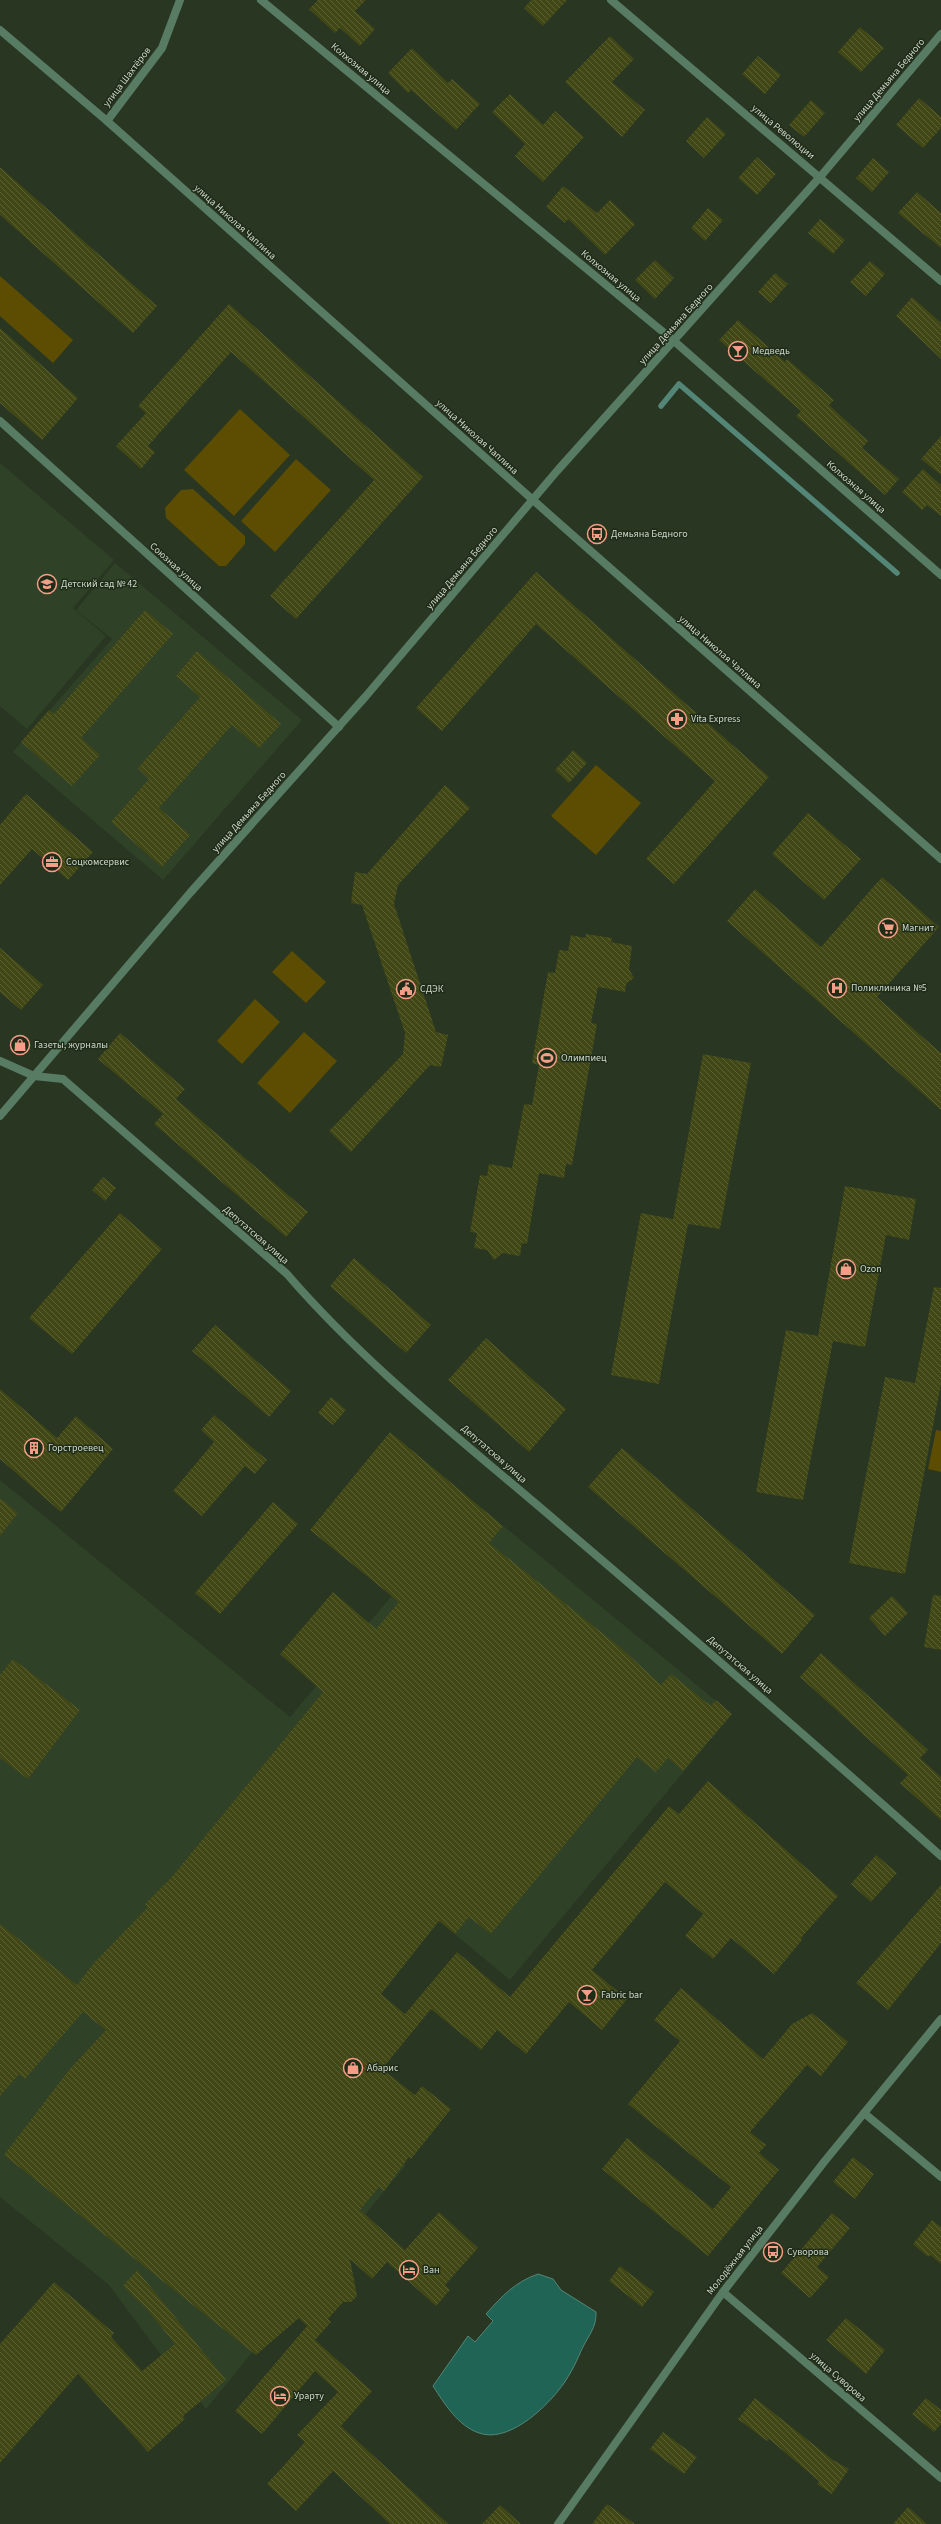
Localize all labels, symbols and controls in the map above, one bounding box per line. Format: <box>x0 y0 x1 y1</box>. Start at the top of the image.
street label: улица Демьяна Бедного <box>850 35 928 125</box>
street label: Колхозная улица <box>328 40 394 98</box>
street label: улица Шахтёров <box>100 44 154 110</box>
street label: улица Революции <box>748 101 818 163</box>
street label: улица Николая Чаплина <box>191 181 279 263</box>
street label: Колхозная улица <box>578 247 644 305</box>
street label: улица Демьяна Бедного <box>636 280 716 368</box>
bar icon: Медведь <box>727 340 749 362</box>
place label: Медведь <box>752 344 790 358</box>
street label: улица Николая Чаплина <box>433 396 521 478</box>
street label: Колхозная улица <box>823 457 889 517</box>
street label: улица Демьяна Бедного <box>423 523 501 613</box>
bus stop icon: Демьяна Бедного <box>586 523 608 545</box>
place label: Демьяна Бедного <box>611 527 688 541</box>
street label: Союзная улица <box>146 539 206 595</box>
school or university icon: Детский сад № 42 <box>36 573 58 595</box>
place label: Детский сад № 42 <box>61 577 137 591</box>
street label: улица Николая Чаплина <box>675 612 765 692</box>
pharmacy icon: Vita Express <box>666 708 688 730</box>
place label: Vita Express <box>691 712 741 726</box>
street label: улица Демьяна Бедного <box>209 768 289 856</box>
office icon: Соцкомсервис <box>41 851 63 873</box>
place label: Соцкомсервис <box>66 855 130 869</box>
supermarket icon: Магнит <box>877 917 899 939</box>
place label: Магнит <box>902 921 935 935</box>
hospital icon: Поликлиника №5 <box>826 977 848 999</box>
public building icon: СДЭК <box>395 978 417 1000</box>
place label: Поликлиника №5 <box>851 981 927 995</box>
place label: СДЭК <box>420 982 444 996</box>
shop icon: Газеты, журналы <box>9 1034 31 1056</box>
place label: Газеты, журналы <box>34 1038 108 1052</box>
sports icon: Олимпиец <box>536 1047 558 1069</box>
place label: Олимпиец <box>561 1051 607 1065</box>
street label: Депутатская улица <box>220 1202 292 1268</box>
shop icon: Ozon <box>835 1258 857 1280</box>
place label: Ozon <box>860 1262 882 1276</box>
street label: Депутатская улица <box>458 1421 530 1487</box>
building icon: Горстроевец <box>23 1437 45 1459</box>
place label: Горстроевец <box>48 1441 104 1455</box>
street label: Депутатская улица <box>704 1632 776 1698</box>
bar icon: Fabric bar <box>576 1984 598 2006</box>
place label: Fabric bar <box>601 1988 643 2002</box>
shop icon: Абарис <box>342 2057 364 2079</box>
place label: Абарис <box>367 2061 399 2075</box>
street label: Молодёжная улица <box>703 2222 767 2298</box>
bus stop icon: Суворова <box>762 2241 784 2263</box>
place label: Суворова <box>787 2245 829 2259</box>
hotel icon: Ван <box>398 2259 420 2281</box>
place label: Ван <box>423 2263 440 2277</box>
street label: улица Суворова <box>807 2349 869 2405</box>
hotel icon: Урарту <box>269 2385 291 2407</box>
place label: Урарту <box>294 2389 324 2403</box>

